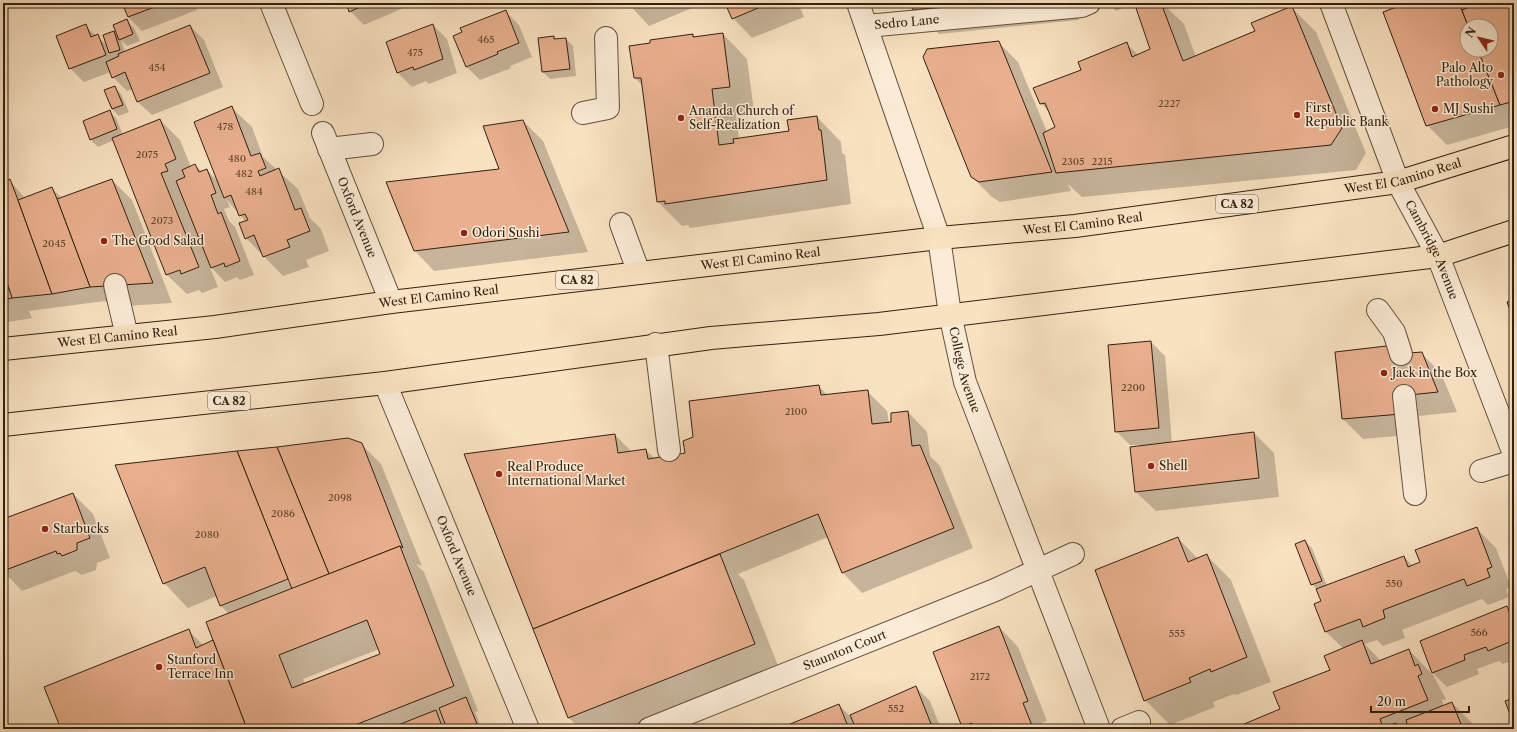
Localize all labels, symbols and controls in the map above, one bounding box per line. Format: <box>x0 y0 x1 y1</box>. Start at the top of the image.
street label: Sedro Lane <box>874 11 940 32</box>
north arrow <box>1459 18 1499 58</box>
text: N <box>1462 24 1480 40</box>
house number: 465 <box>477 33 495 46</box>
house number: 475 <box>407 46 423 59</box>
place label: Palo Alto Pathology <box>1436 60 1493 89</box>
house number: 454 <box>149 61 166 74</box>
marker: Palo Alto Pathology <box>1496 70 1506 80</box>
house number: 2227 <box>1158 97 1180 110</box>
place label: First Republic Bank <box>1305 100 1389 129</box>
place label: MJ Sushi <box>1443 101 1494 116</box>
place label: Ananda Church of Self-Realization <box>688 103 795 132</box>
marker: MJ Sushi <box>1430 104 1440 114</box>
marker: First Republic Bank <box>1292 110 1302 120</box>
marker: Ananda Church of Self-Realization <box>676 113 686 123</box>
house number: 478 <box>217 120 233 133</box>
house number: 2075 <box>136 148 158 161</box>
house number: 480 <box>228 152 246 165</box>
house number: 2305 <box>1061 155 1085 168</box>
house number: 2215 <box>1091 155 1113 168</box>
street label: West El Camino Real <box>1342 155 1464 196</box>
house number: 482 <box>235 167 253 180</box>
street label: Oxford Avenue <box>334 175 381 260</box>
house number: 484 <box>245 185 263 198</box>
road number: CA 82 <box>1216 195 1258 213</box>
street label: Cambridge Avenue <box>1402 197 1462 302</box>
street label: West El Camino Real <box>1021 209 1144 238</box>
house number: 2073 <box>151 214 173 227</box>
place label: Odori Sushi <box>472 225 540 240</box>
marker: Odori Sushi <box>459 228 469 238</box>
place label: The Good Salad <box>112 233 205 248</box>
marker: The Good Salad <box>99 236 109 246</box>
house number: 2045 <box>42 237 66 250</box>
street label: West El Camino Real <box>699 244 822 273</box>
road number: CA 82 <box>556 271 598 289</box>
street label: West El Camino Real <box>377 281 500 311</box>
street label: West El Camino Real <box>56 323 178 350</box>
street label: College Avenue <box>946 325 984 415</box>
place label: Jack in the Box <box>1390 365 1477 380</box>
marker: Jack in the Box <box>1379 368 1389 378</box>
house number: 2200 <box>1121 381 1145 394</box>
road number: CA 82 <box>208 392 250 410</box>
house number: 2100 <box>785 405 807 418</box>
place label: Shell <box>1159 458 1188 473</box>
place label: Real Produce International Market <box>507 459 626 488</box>
marker: Shell <box>1146 461 1156 471</box>
marker: Real Produce International Market <box>494 469 504 479</box>
house number: 2098 <box>328 491 352 504</box>
house number: 2086 <box>271 507 295 520</box>
street label: Oxford Avenue <box>434 513 480 598</box>
place label: Starbucks <box>53 521 109 536</box>
marker: Starbucks <box>40 524 50 534</box>
house number: 2080 <box>195 528 219 541</box>
house number: 550 <box>1385 577 1403 590</box>
street label: Staunton Court <box>801 626 889 673</box>
house number: 566 <box>1470 626 1488 639</box>
house number: 555 <box>1169 627 1185 640</box>
place label: Stanford Terrace Inn <box>167 652 234 681</box>
marker: Stanford Terrace Inn <box>154 662 164 672</box>
house number: 2172 <box>970 670 991 683</box>
scale bar <box>1371 688 1469 714</box>
text: 20 m <box>1377 694 1406 709</box>
house number: 552 <box>888 702 905 715</box>

